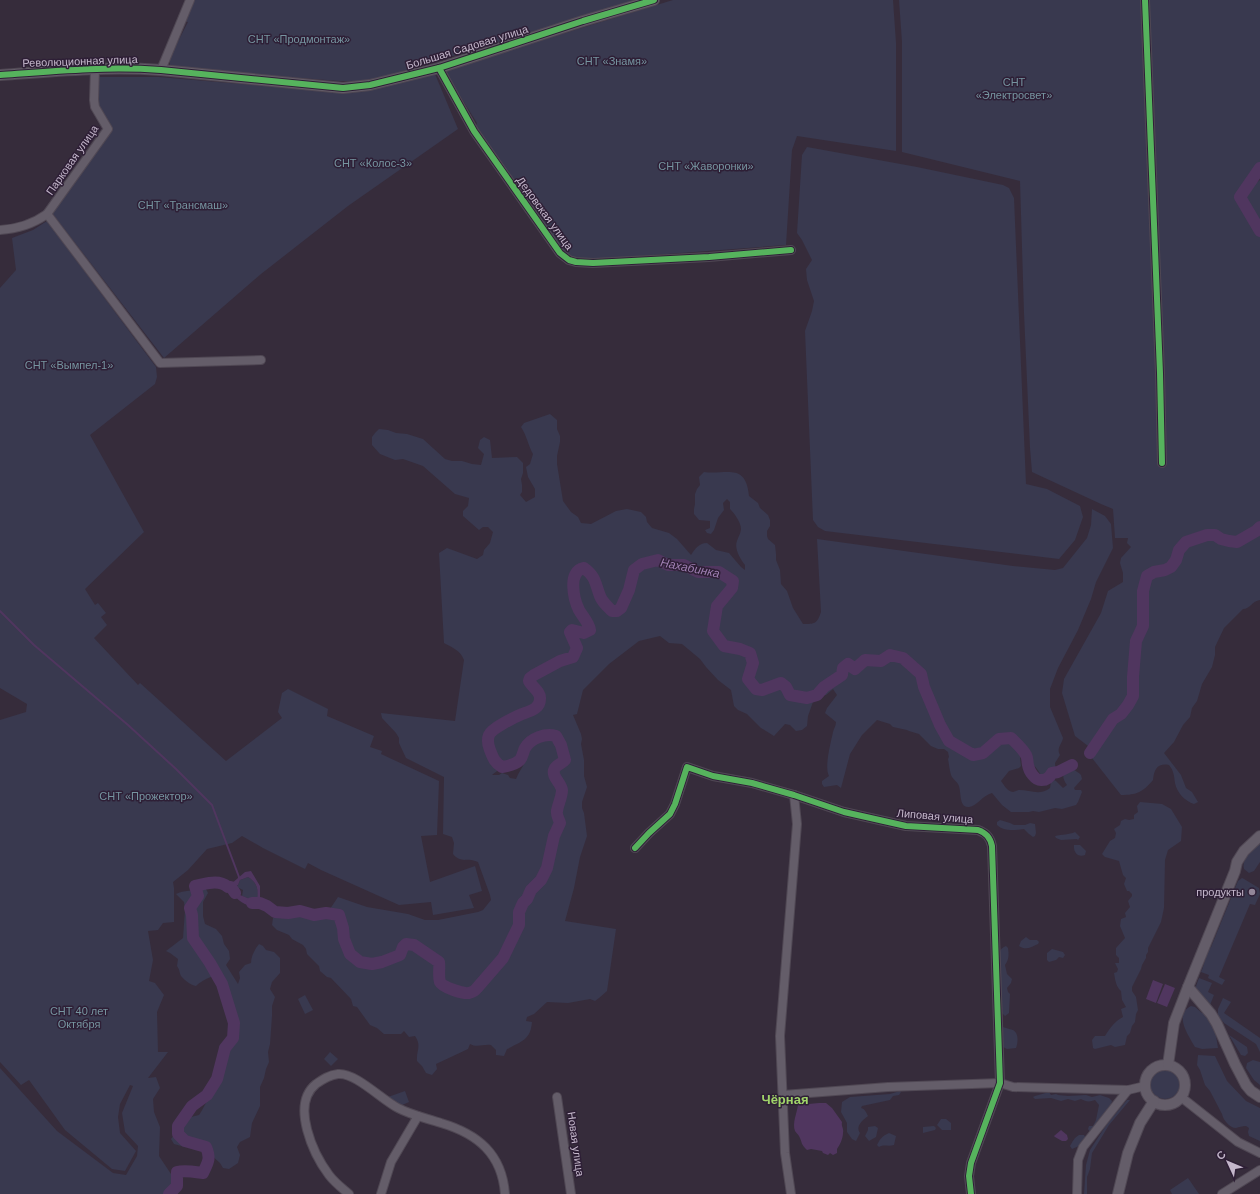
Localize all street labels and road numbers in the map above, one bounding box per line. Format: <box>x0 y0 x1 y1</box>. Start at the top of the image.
street label: Большая Садовая улица <box>405 22 530 71</box>
street label: Революционная улица <box>22 53 139 69</box>
street label: Парковая улица <box>43 122 101 197</box>
street label: Дедовская улица <box>514 174 576 253</box>
street label: Липовая улица <box>896 807 975 825</box>
street label: Новая улица <box>566 1111 587 1178</box>

